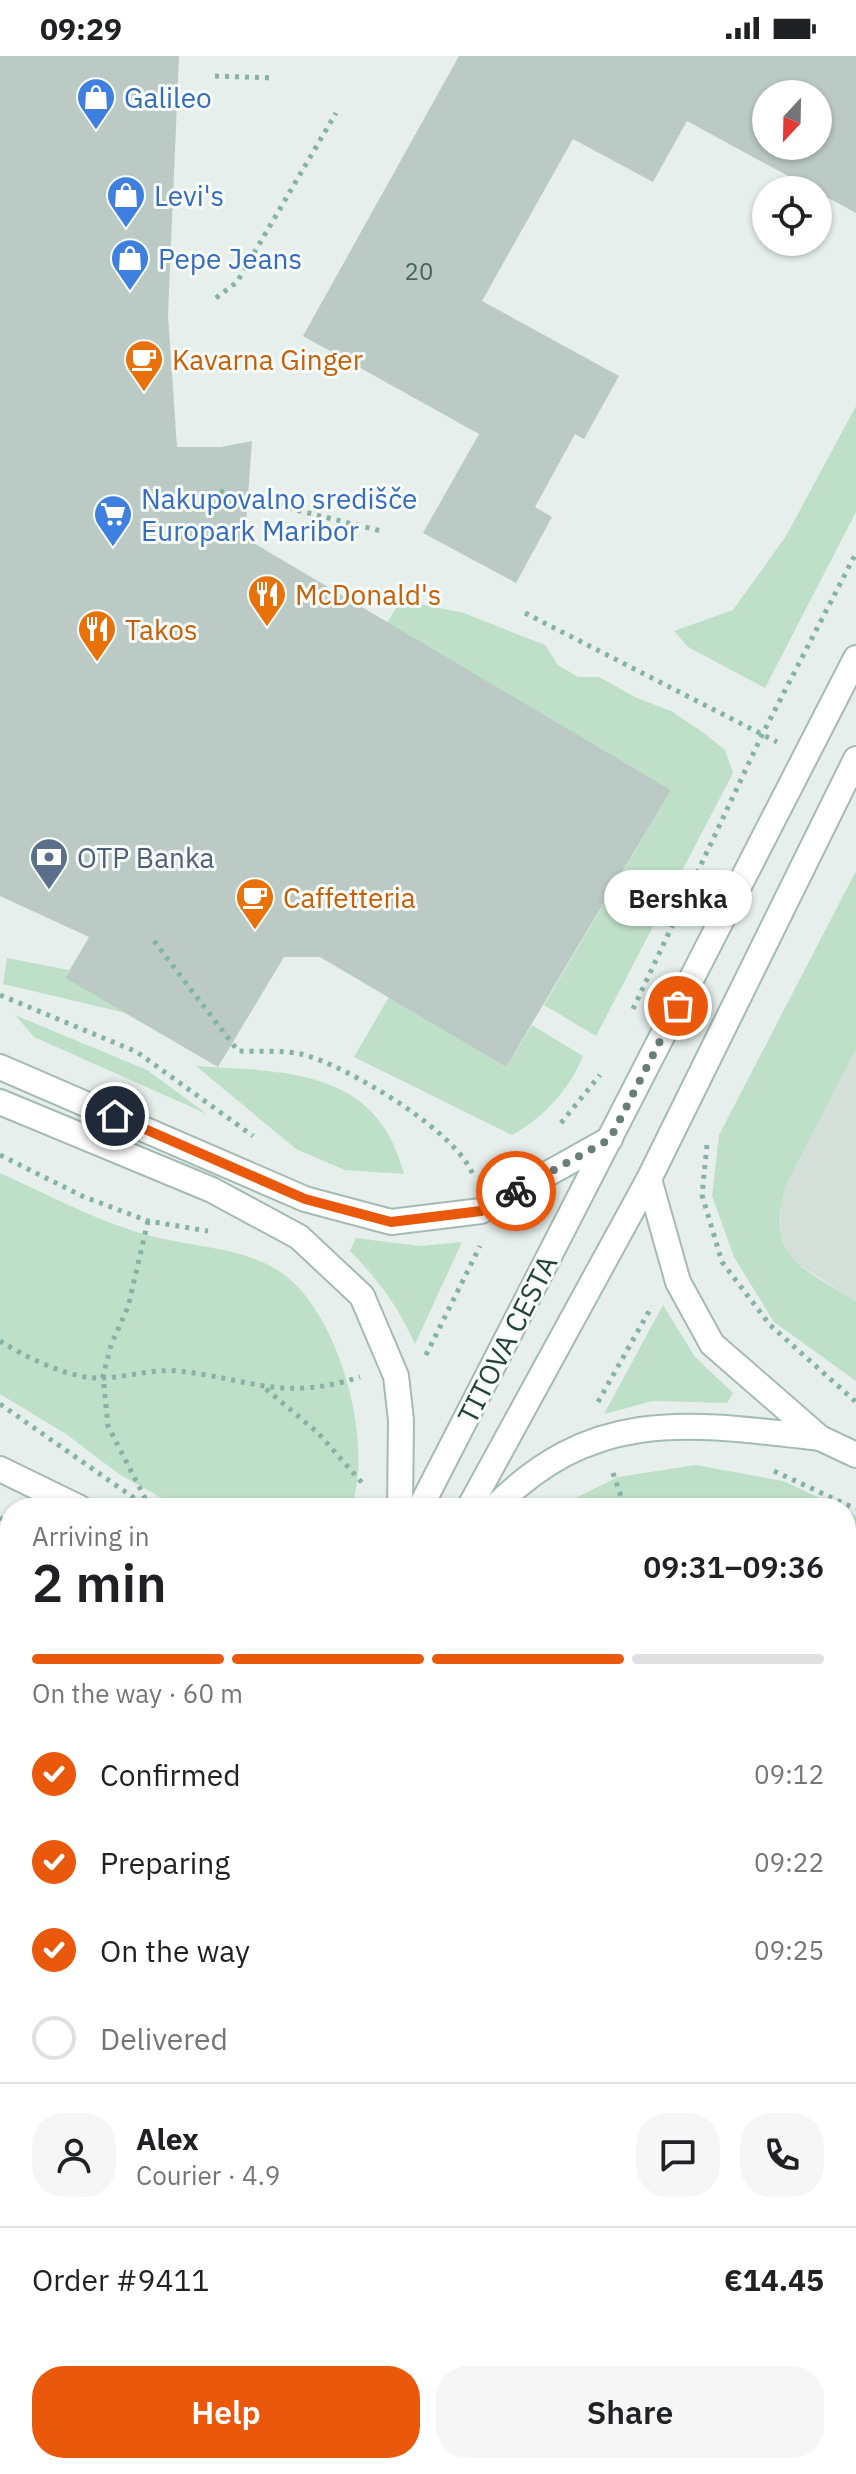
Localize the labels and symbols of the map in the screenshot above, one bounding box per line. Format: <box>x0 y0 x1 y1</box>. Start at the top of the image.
shop icon: Galileo <box>75 76 117 131</box>
place label: Galileo <box>124 79 212 116</box>
north arrow <box>752 80 832 160</box>
shop icon: Levi's <box>105 174 147 229</box>
place label: Levi's <box>154 177 224 214</box>
shop icon: Pepe Jeans <box>109 237 151 292</box>
place label: Pepe Jeans <box>158 240 302 277</box>
house number: 20 <box>405 255 433 287</box>
cafe icon: Kavarna Ginger <box>123 338 165 393</box>
place label: Kavarna Ginger <box>172 341 363 378</box>
place label: Nakupovalno središče Europark Maribor <box>141 480 417 549</box>
supermarket icon: Nakupovalno središče Europark Maribor <box>92 493 134 548</box>
restaurant icon: McDonald's <box>246 573 288 628</box>
place label: McDonald's <box>295 576 441 613</box>
restaurant icon: Takos <box>76 608 118 663</box>
place label: Takos <box>125 611 198 648</box>
bank icon: OTP Banka <box>28 836 70 891</box>
place label: OTP Banka <box>77 839 215 876</box>
callout: Bershka <box>604 870 752 926</box>
cafe icon: Caffetteria <box>234 876 276 931</box>
place label: Caffetteria <box>283 879 416 916</box>
pin <box>644 972 712 1040</box>
pin <box>81 1082 149 1150</box>
courier <box>476 1151 556 1231</box>
street label: TITOVA CESTA <box>449 1249 565 1429</box>

